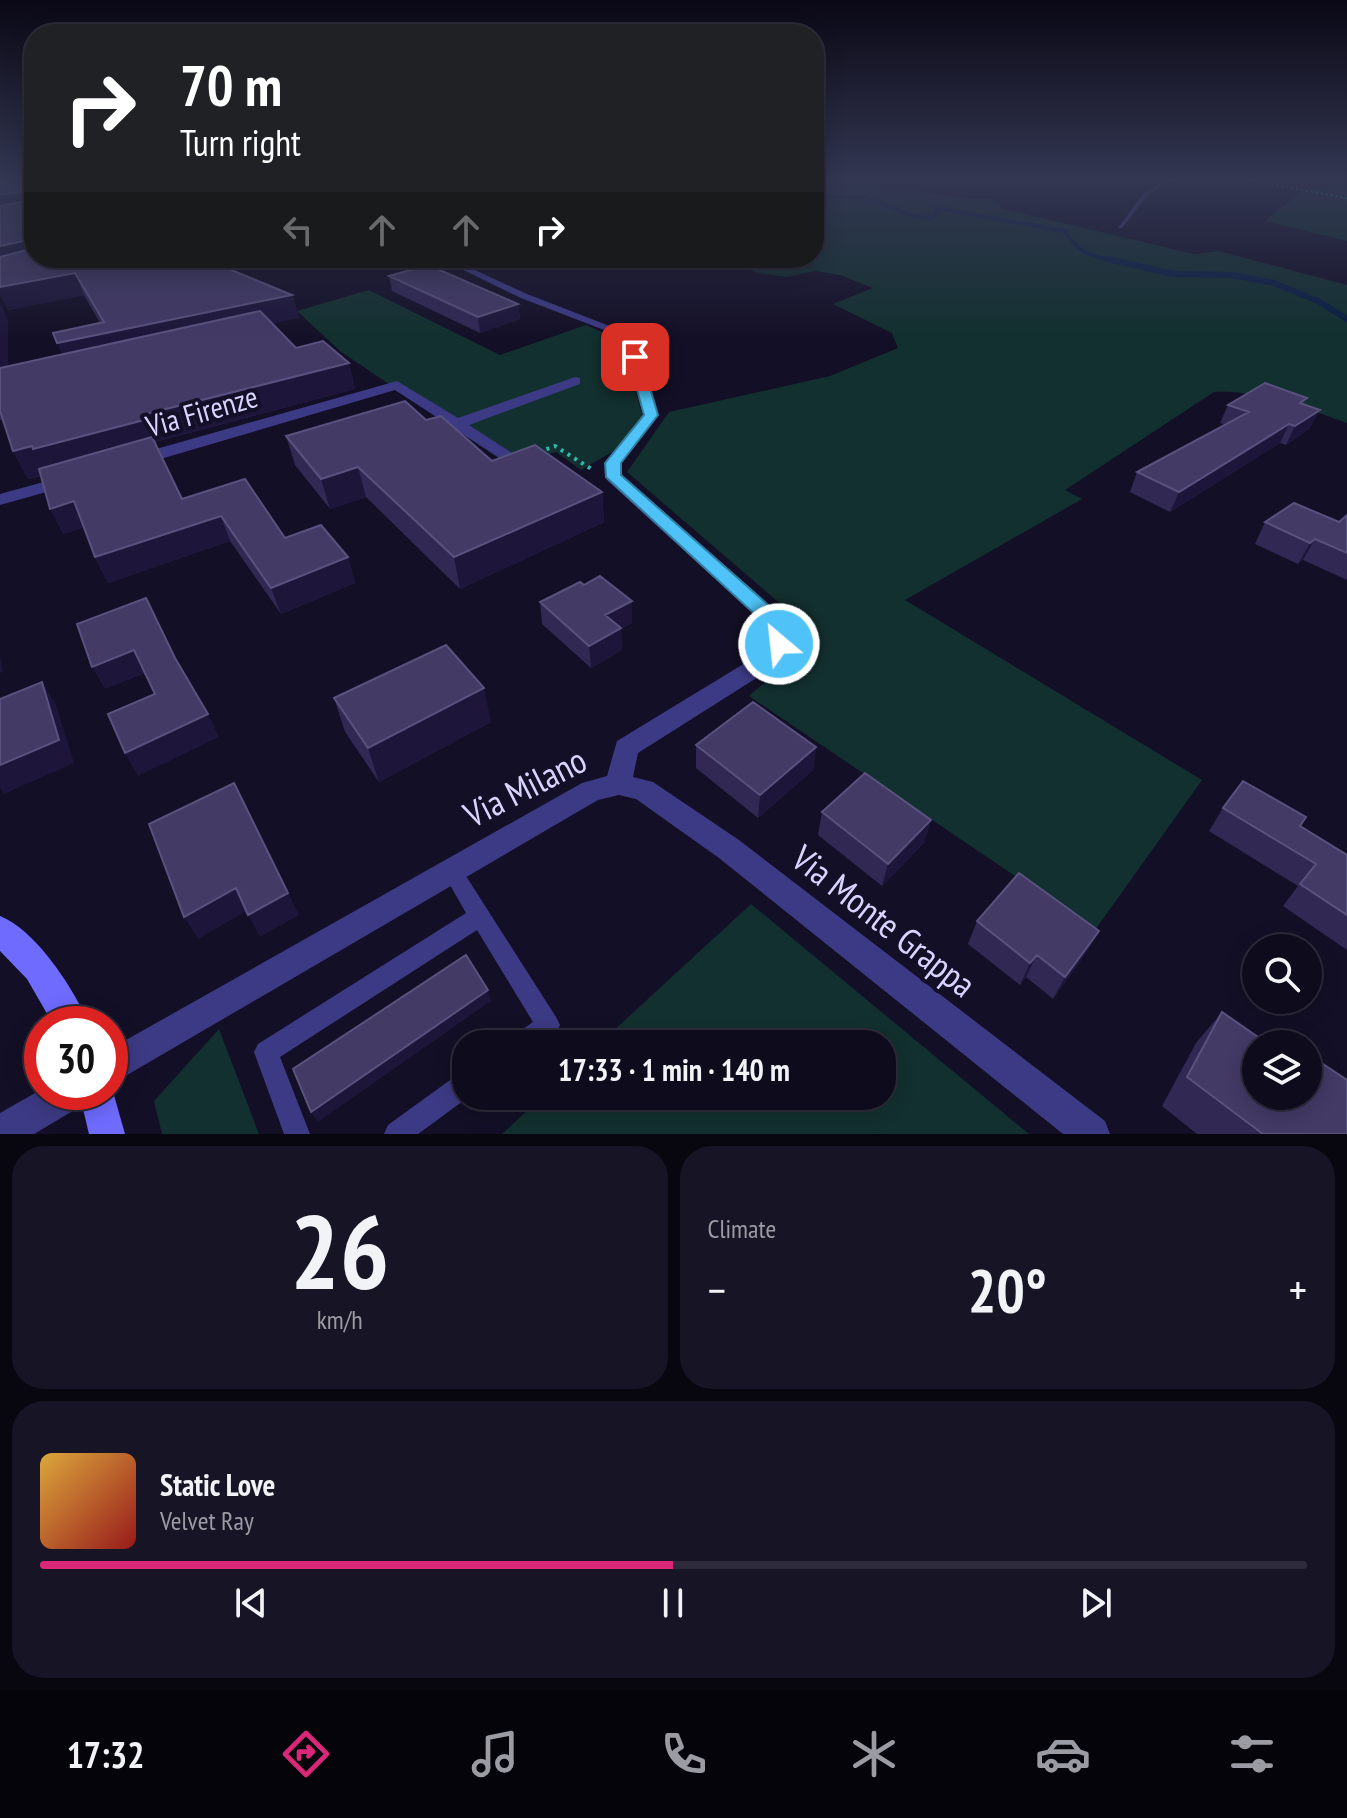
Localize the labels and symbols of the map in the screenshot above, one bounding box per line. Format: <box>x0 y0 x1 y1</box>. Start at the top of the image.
pin <box>601 323 669 391</box>
street label: Via Firenze <box>140 376 262 445</box>
position arrow <box>737 602 821 686</box>
street label: Via Milano <box>455 736 594 838</box>
street label: Via Monte Grappa <box>782 834 986 1007</box>
speed limit sign: 30 <box>24 1006 128 1110</box>

